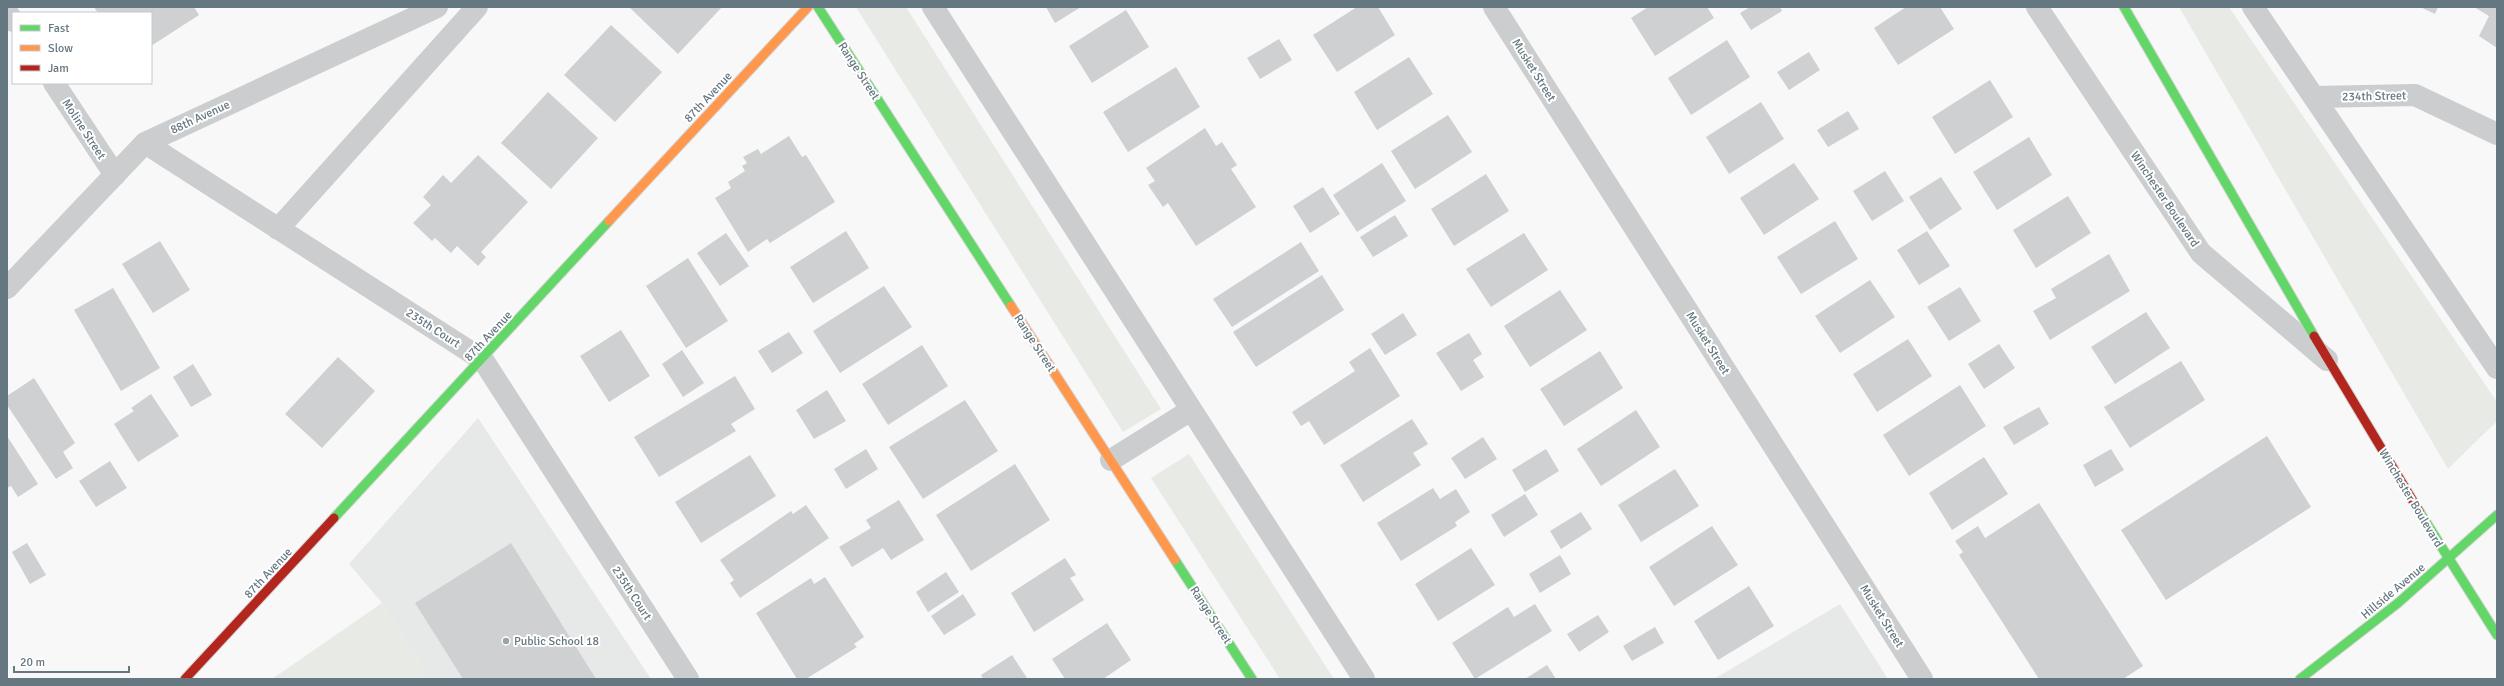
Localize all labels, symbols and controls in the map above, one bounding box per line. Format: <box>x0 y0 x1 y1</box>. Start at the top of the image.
legend <box>12 12 152 84</box>
text: Fast <box>48 21 69 36</box>
street label: Musket Street <box>1508 36 1559 105</box>
street label: Range Street <box>834 40 883 103</box>
text: Slow <box>48 41 73 56</box>
text: Jam <box>48 61 69 76</box>
street label: 87th Avenue <box>681 69 736 126</box>
street label: 234th Street <box>2342 88 2406 105</box>
street label: Moline Street <box>58 96 109 162</box>
street label: 88th Avenue <box>168 97 232 138</box>
street label: Winchester Boulevard <box>2127 149 2202 250</box>
street label: 235th Court <box>403 305 463 351</box>
street label: 87th Avenue <box>461 308 516 365</box>
street label: Musket Street <box>1682 309 1733 378</box>
street label: Range Street <box>1010 312 1059 375</box>
street label: Winchester Boulevard <box>2375 446 2446 550</box>
street label: 87th Avenue <box>241 545 296 602</box>
street label: Hillside Avenue <box>2358 560 2429 623</box>
street label: 235th Court <box>609 563 655 623</box>
street label: Musket Street <box>1856 582 1907 651</box>
street label: Range Street <box>1186 584 1235 647</box>
place label: Public School 18 <box>514 634 599 649</box>
marker: Public School 18 <box>501 636 511 646</box>
scale bar <box>14 648 129 674</box>
text: 20 m <box>20 655 45 670</box>

